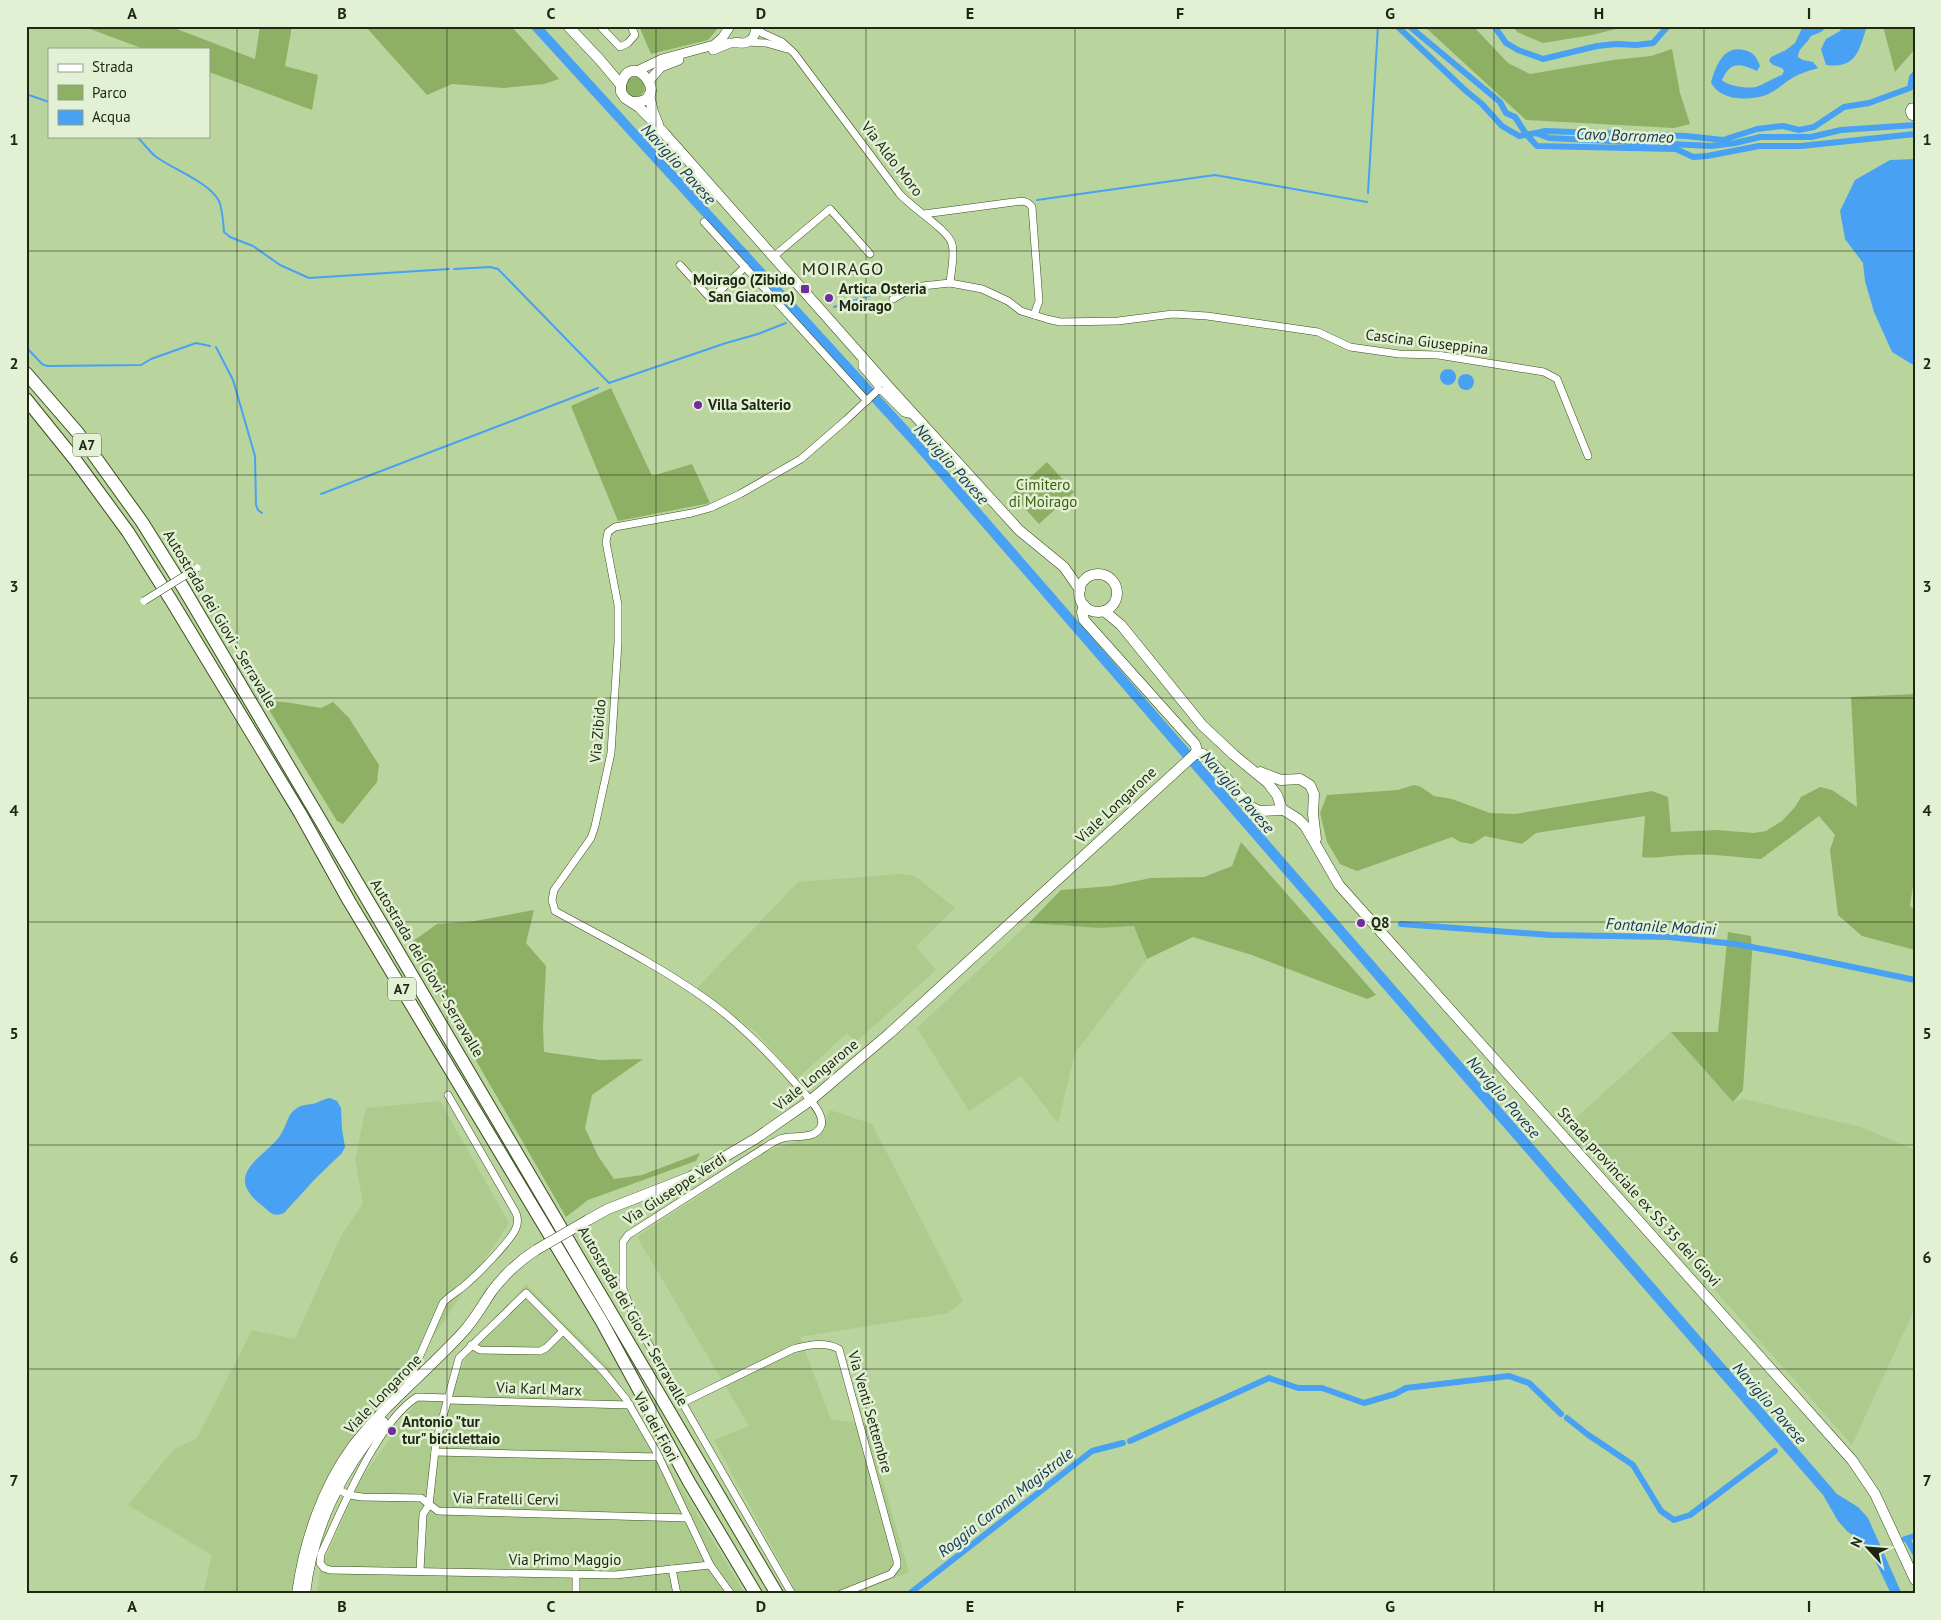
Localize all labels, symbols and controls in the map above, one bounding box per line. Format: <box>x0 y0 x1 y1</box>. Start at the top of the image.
text: A <box>127 3 137 23</box>
text: B <box>337 3 347 23</box>
text: C <box>547 3 556 23</box>
text: D <box>756 3 766 23</box>
text: E <box>966 3 974 23</box>
text: F <box>1176 3 1184 23</box>
text: G <box>1385 3 1395 23</box>
text: H <box>1594 3 1604 23</box>
text: I <box>1807 3 1811 23</box>
legend <box>48 48 210 138</box>
text: Strada <box>92 57 133 76</box>
text: Parco <box>92 83 127 102</box>
text: Acqua <box>92 107 131 126</box>
street label: Via Aldo Moro <box>857 117 928 200</box>
water label: Naviglio Pavese <box>637 119 721 209</box>
water label: Cavo Borromeo <box>1576 123 1674 147</box>
text: 1 <box>9 129 19 149</box>
text: 1 <box>1922 129 1932 149</box>
district label: MOIRAGO <box>802 257 884 280</box>
place label: Moirago (Zibido San Giacomo) <box>693 270 795 306</box>
place label: Artica Osteria Moirago <box>839 279 927 315</box>
marker: Moirago (Zibido San Giacomo) <box>799 283 811 295</box>
marker: Artica Osteria Moirago <box>823 292 835 304</box>
street label: Cascina Giuseppina <box>1365 325 1490 358</box>
text: 2 <box>9 353 19 373</box>
text: 2 <box>1922 353 1932 373</box>
place label: Villa Salterio <box>707 395 791 414</box>
marker: Villa Salterio <box>692 399 704 411</box>
water label: Naviglio Pavese <box>910 419 994 509</box>
road number: A7 <box>73 434 101 456</box>
park label: Cimitero di Moirago <box>1009 475 1077 511</box>
street label: Autostrada dei Giovi - Serravalle <box>160 526 281 711</box>
text: 3 <box>9 576 19 596</box>
text: 3 <box>1922 576 1932 596</box>
street label: Via Zibido <box>585 698 610 765</box>
water label: Naviglio Pavese <box>1197 747 1280 838</box>
street label: Viale Longarone <box>1071 762 1160 848</box>
text: 4 <box>9 800 19 820</box>
text: 4 <box>1922 800 1932 820</box>
street label: Autostrada dei Giovi - Serravalle <box>367 875 488 1060</box>
place label: Q8 <box>1371 913 1390 932</box>
water label: Fontanile Modini <box>1605 913 1717 939</box>
marker: Q8 <box>1355 917 1367 929</box>
road number: A7 <box>388 978 416 1001</box>
text: 5 <box>9 1023 19 1043</box>
text: 5 <box>1922 1023 1932 1043</box>
street label: Viale Longarone <box>769 1035 862 1115</box>
water label: Naviglio Pavese <box>1463 1052 1546 1143</box>
street label: Strada provinciale ex SS 35 dei Giovi <box>1554 1103 1725 1290</box>
street label: Via Giuseppe Verdi <box>619 1148 730 1230</box>
street label: Autostrada dei Giovi - Serravalle <box>574 1222 693 1409</box>
text: 6 <box>9 1247 19 1267</box>
text: 6 <box>1922 1247 1932 1267</box>
street label: Via Venti Settembre <box>844 1348 897 1475</box>
street label: Viale Longarone <box>339 1350 425 1438</box>
water label: Naviglio Pavese <box>1729 1358 1812 1449</box>
street label: Via Karl Marx <box>495 1377 582 1400</box>
street label: Via dei Fiori <box>629 1388 683 1465</box>
place label: Antonio "tur tur" biciclettaio <box>402 1412 500 1448</box>
marker: Antonio "tur tur" biciclettaio <box>386 1425 398 1437</box>
water label: Roggia Carona Magistrale <box>933 1443 1077 1561</box>
text: 7 <box>9 1470 19 1490</box>
text: 7 <box>1922 1470 1932 1490</box>
street label: Via Fratelli Cervi <box>452 1488 559 1509</box>
north arrow <box>1844 1522 1894 1572</box>
text: N <box>1846 1534 1866 1550</box>
street label: Via Primo Maggio <box>508 1550 621 1569</box>
text: A <box>127 1596 137 1616</box>
text: B <box>337 1596 347 1616</box>
text: C <box>547 1596 556 1616</box>
text: D <box>756 1596 766 1616</box>
text: E <box>966 1596 974 1616</box>
text: F <box>1176 1596 1184 1616</box>
text: G <box>1385 1596 1395 1616</box>
text: H <box>1594 1596 1604 1616</box>
text: I <box>1807 1596 1811 1616</box>

